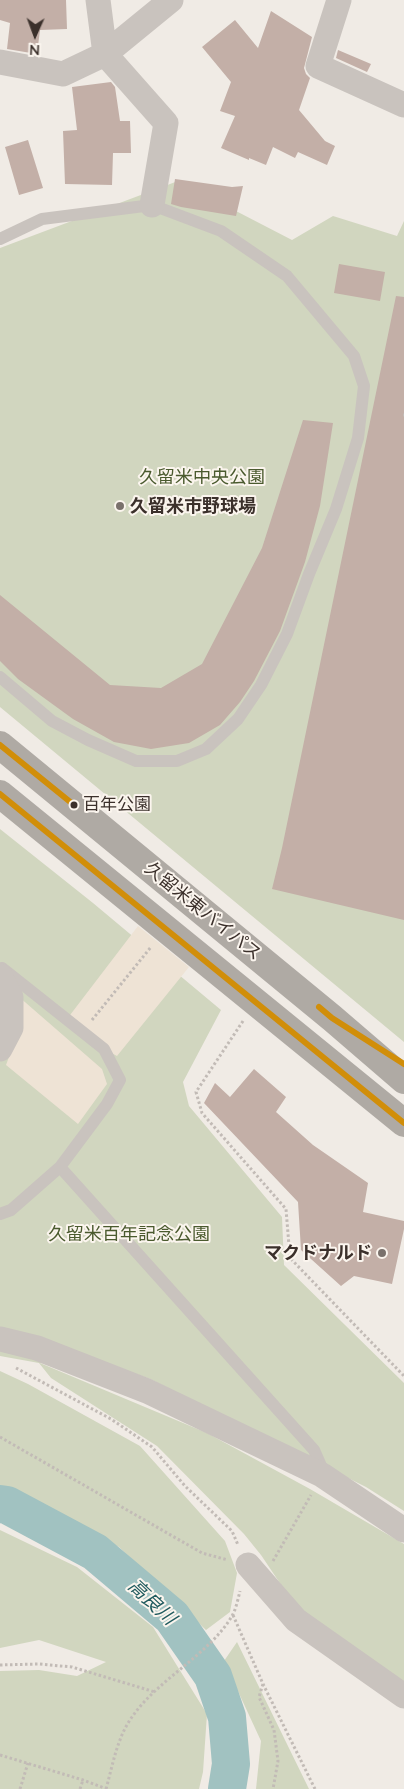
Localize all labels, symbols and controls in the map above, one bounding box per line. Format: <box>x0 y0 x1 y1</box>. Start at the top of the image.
north arrow <box>10 10 60 60</box>
text: N <box>29 42 40 59</box>
park label: 久留米中央公園 <box>139 466 265 488</box>
place label: 久留米市野球場 <box>130 495 256 517</box>
marker: 久留米市野球場 <box>114 500 126 512</box>
place label: 百年公園 <box>83 795 151 815</box>
marker: 百年公園 <box>69 800 79 810</box>
street label: 久留米東バイパス <box>140 857 266 965</box>
park label: 久留米百年記念公園 <box>48 1223 210 1245</box>
place label: マクドナルド <box>264 1242 372 1264</box>
marker: マクドナルド <box>376 1247 388 1259</box>
water label: 高良川 <box>123 1574 181 1630</box>

